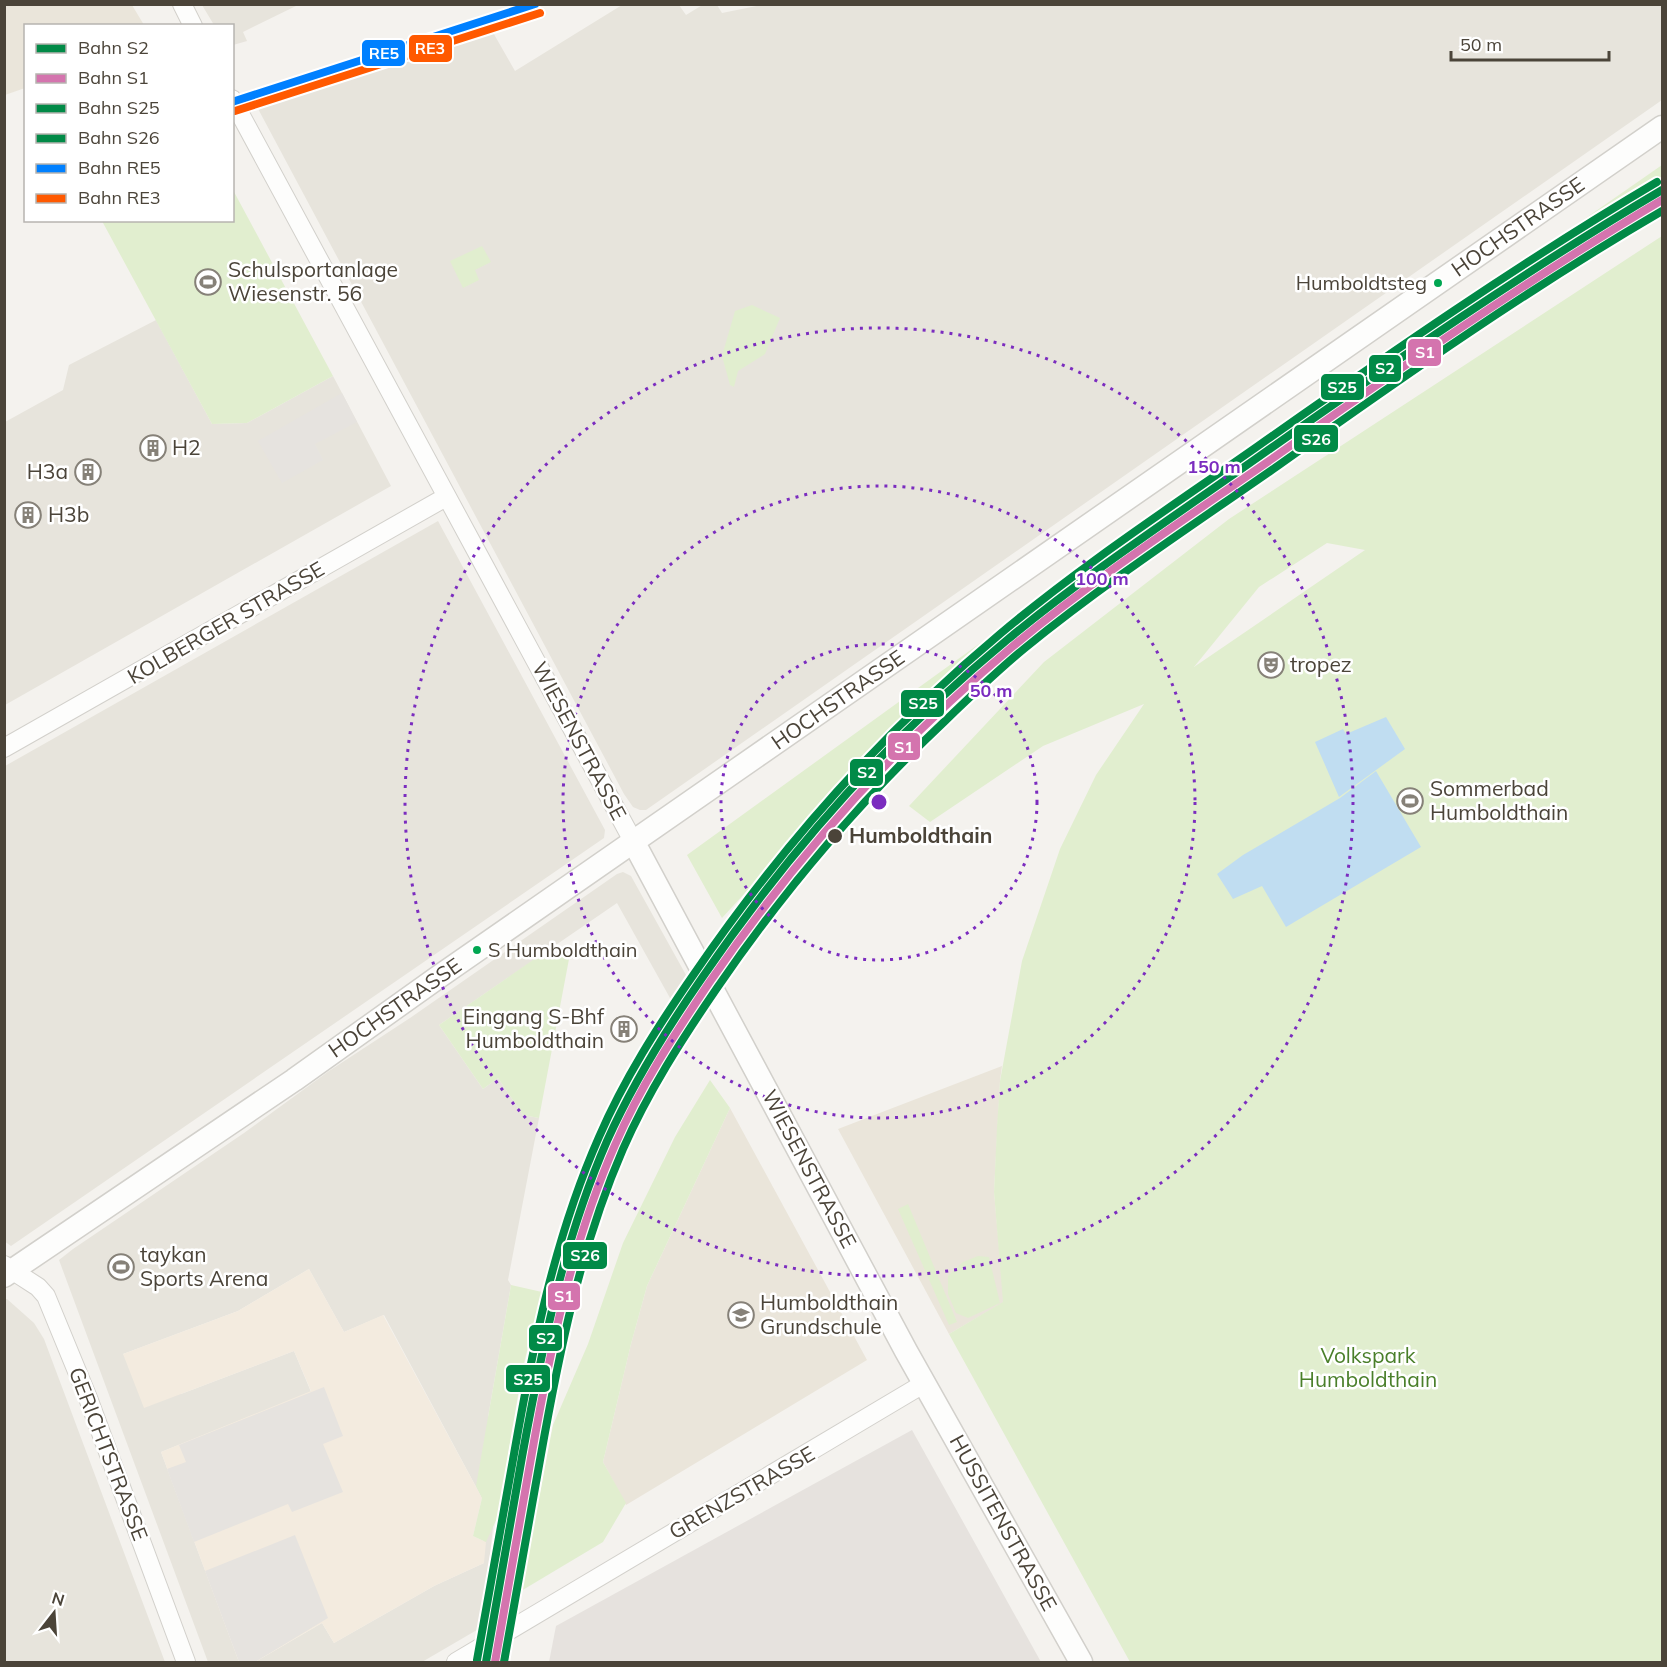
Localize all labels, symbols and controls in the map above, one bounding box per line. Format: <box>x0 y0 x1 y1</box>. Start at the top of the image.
legend <box>24 24 234 222</box>
scale bar <box>1451 24 1608 62</box>
text: 50 m <box>1460 33 1502 56</box>
line badge: RE3 <box>408 34 453 63</box>
text: Bahn S2 <box>78 36 149 59</box>
text: RE3 <box>415 38 445 58</box>
line badge: RE5 <box>361 39 406 67</box>
text: RE5 <box>369 43 400 63</box>
text: Bahn S1 <box>78 66 149 89</box>
text: Bahn S25 <box>78 96 160 119</box>
text: Bahn S26 <box>78 126 160 149</box>
text: Bahn RE5 <box>78 156 161 179</box>
street label: HOCHSTRASSE <box>1446 171 1589 282</box>
text: Bahn RE3 <box>78 186 161 209</box>
place label: Schulsportanlage Wiesenstr. 56 <box>228 256 398 306</box>
sports icon: Schulsportanlage Wiesenstr. 56 <box>193 267 223 297</box>
place label: Humboldtsteg <box>1296 270 1427 295</box>
marker: Humboldtsteg <box>1432 277 1444 289</box>
line badge: S1 <box>1407 338 1442 367</box>
text: S1 <box>1415 342 1435 362</box>
line badge: S2 <box>1368 354 1402 383</box>
text: S2 <box>1375 358 1395 378</box>
line badge: S25 <box>1320 373 1365 401</box>
text: S25 <box>1327 377 1357 397</box>
line badge: S26 <box>1293 424 1339 453</box>
text: S26 <box>1301 429 1331 449</box>
building icon: H2 <box>138 433 168 463</box>
place label: H2 <box>172 434 201 460</box>
text: 150 m <box>1187 455 1241 478</box>
building icon: H3a <box>73 457 103 487</box>
place label: H3a <box>27 458 68 484</box>
building icon: H3b <box>13 500 43 530</box>
place label: H3b <box>48 501 89 527</box>
street label: KOLBERGER STRASSE <box>123 555 328 689</box>
text: 100 m <box>1075 567 1129 590</box>
street label: HOCHSTRASSE <box>766 644 909 755</box>
theatre icon: tropez <box>1256 650 1286 680</box>
place label: tropez <box>1290 651 1352 677</box>
street label: WIESENSTRASSE <box>527 657 633 824</box>
text: 50 m <box>970 679 1012 702</box>
line badge: S25 <box>900 689 945 718</box>
text: S25 <box>908 693 938 713</box>
line badge: S1 <box>887 732 921 761</box>
text: S1 <box>894 737 914 757</box>
line badge: S2 <box>849 758 884 787</box>
text: S2 <box>857 762 877 782</box>
place label: Sommerbad Humboldthain <box>1430 775 1568 825</box>
sports icon: Sommerbad Humboldthain <box>1395 786 1425 816</box>
centre of rings <box>869 792 889 812</box>
place label: Humboldthain <box>849 822 992 848</box>
marker: Humboldthain <box>826 827 844 845</box>
place label: S Humboldthain <box>488 937 637 962</box>
marker: S Humboldthain <box>471 944 483 956</box>
street label: HOCHSTRASSE <box>323 952 466 1063</box>
place label: Eingang S-Bhf Humboldthain <box>463 1003 605 1053</box>
building icon: Eingang S-Bhf Humboldthain <box>609 1014 639 1044</box>
street label: WIESENSTRASSE <box>757 1085 863 1252</box>
place label: taykan Sports Arena <box>140 1241 268 1291</box>
line badge: S26 <box>562 1241 608 1270</box>
text: S26 <box>570 1245 600 1265</box>
sports icon: taykan Sports Arena <box>106 1252 136 1282</box>
line badge: S1 <box>547 1282 581 1311</box>
text: S1 <box>554 1286 574 1306</box>
place label: Humboldthain Grundschule <box>760 1289 898 1339</box>
school or university icon: Humboldthain Grundschule <box>726 1300 756 1330</box>
line badge: S2 <box>528 1324 563 1352</box>
text: S2 <box>536 1328 556 1348</box>
park label: Volkspark Humboldthain <box>1299 1342 1437 1392</box>
street label: GERICHTSTRASSE <box>64 1363 154 1544</box>
line badge: S25 <box>505 1364 551 1393</box>
text: S25 <box>513 1369 543 1389</box>
street label: HUSSITENSTRASSE <box>945 1430 1063 1615</box>
street label: GRENZSTRASSE <box>664 1440 819 1544</box>
north arrow <box>24 1583 84 1643</box>
text: N <box>50 1587 67 1610</box>

